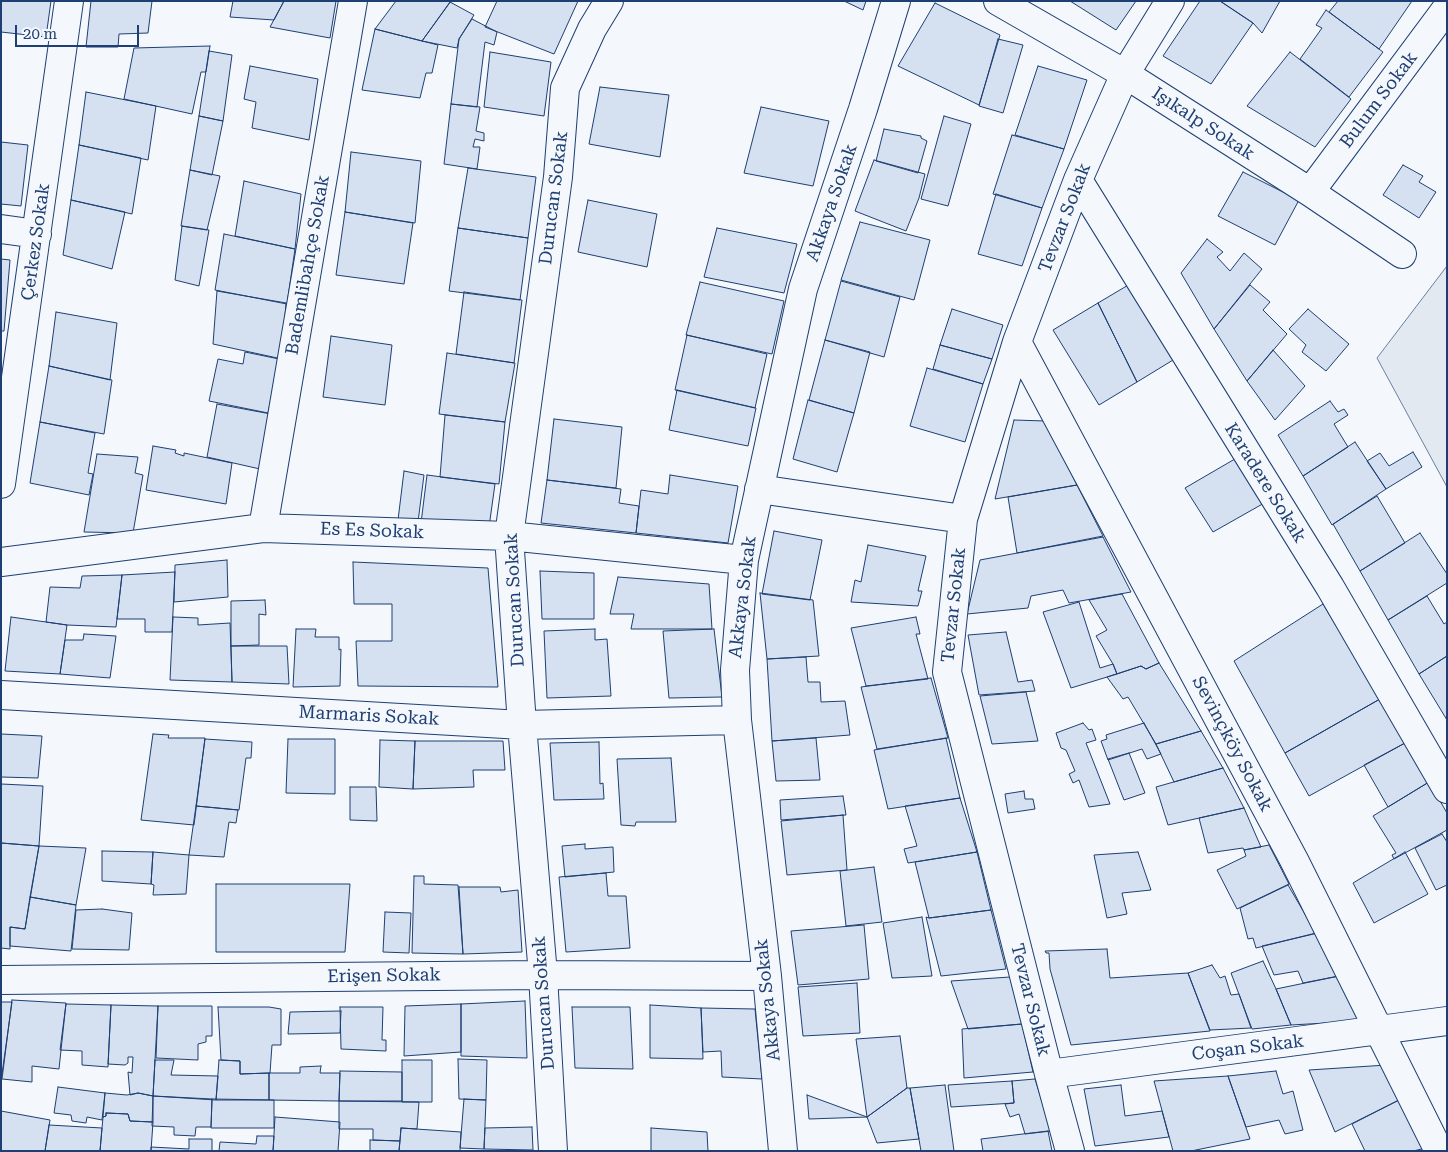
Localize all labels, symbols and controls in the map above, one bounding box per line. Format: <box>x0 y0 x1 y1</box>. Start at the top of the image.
scale bar <box>18 15 141 47</box>
text: 20 m <box>23 25 57 43</box>
street label: Bulum Sokak <box>1336 47 1422 153</box>
street label: Işıkalp Sokak <box>1148 83 1258 165</box>
street label: Durucan Sokak <box>535 130 573 266</box>
street label: Akkaya Sokak <box>802 141 862 265</box>
street label: Tevzar Sokak <box>1034 160 1096 276</box>
street label: Bademlibahçe Sokak <box>282 173 334 357</box>
street label: Çerkez Sokak <box>17 182 55 302</box>
street label: Karadere Sokak <box>1220 419 1310 547</box>
street label: Es Es Sokak <box>320 518 424 544</box>
street label: Durucan Sokak <box>501 532 529 668</box>
street label: Akkaya Sokak <box>725 535 761 659</box>
street label: Tevzar Sokak <box>937 546 971 664</box>
street label: Sevinçköy Sokak <box>1187 673 1277 815</box>
street label: Marmaris Sokak <box>298 702 440 730</box>
street label: Durucan Sokak <box>529 935 559 1071</box>
street label: Akkaya Sokak <box>751 938 785 1062</box>
street label: Tevzar Sokak <box>1006 941 1054 1059</box>
street label: Erişen Sokak <box>327 964 441 988</box>
street label: Coşan Sokak <box>1191 1030 1305 1066</box>

